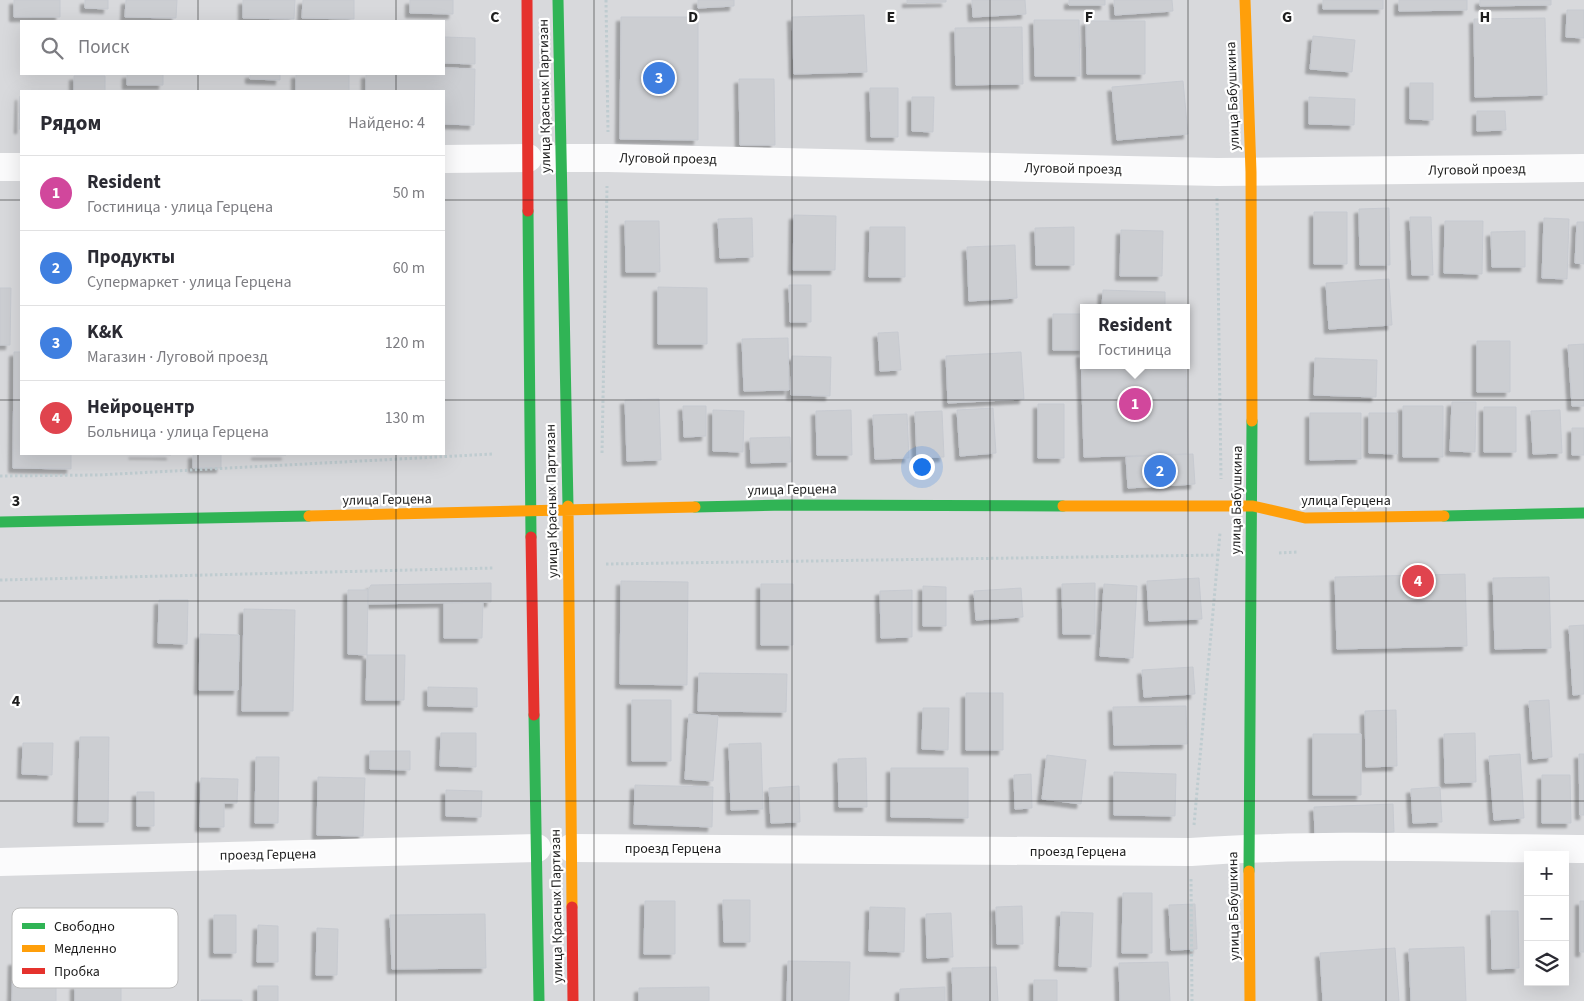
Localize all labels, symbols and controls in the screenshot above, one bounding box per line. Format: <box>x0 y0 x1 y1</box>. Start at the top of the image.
text: C <box>490 6 500 28</box>
text: D <box>688 6 698 28</box>
text: E <box>887 6 895 28</box>
text: F <box>1085 6 1093 28</box>
text: G <box>1282 6 1292 28</box>
text: H <box>1480 6 1490 28</box>
street label: улица Красных Партизан <box>534 19 556 173</box>
search box <box>20 20 445 75</box>
icon: search <box>38 34 66 62</box>
text: Поиск <box>78 34 129 61</box>
street label: улица Бабушкина <box>1221 41 1245 151</box>
pin: 3 <box>643 59 675 97</box>
text: Рядом <box>40 108 101 138</box>
text: Найдено: 4 <box>348 112 425 134</box>
street label: Луговой проезд <box>619 148 717 170</box>
street label: Луговой проезд <box>1024 158 1122 180</box>
street label: Луговой проезд <box>1428 159 1526 181</box>
text: Resident <box>87 169 161 196</box>
text: 1 <box>52 182 60 204</box>
text: 50 m <box>393 182 425 204</box>
text: Гостиница · улица Герцена <box>87 196 273 218</box>
text: Продукты <box>87 244 175 271</box>
text: 2 <box>52 257 60 279</box>
text: 60 m <box>393 257 425 279</box>
text: Супермаркет · улица Герцена <box>87 271 291 293</box>
popup <box>1080 304 1190 369</box>
text: Resident <box>1098 312 1172 339</box>
text: K&K <box>87 319 123 346</box>
text: 3 <box>52 332 60 354</box>
text: 120 m <box>385 332 425 354</box>
text: Гостиница <box>1098 339 1172 361</box>
text: Магазин · Луговой проезд <box>87 346 268 368</box>
pin: 1 <box>1119 385 1151 423</box>
text: Нейроцентр <box>87 394 195 421</box>
text: 4 <box>52 407 60 429</box>
text: 130 m <box>385 407 425 429</box>
text: Больница · улица Герцена <box>87 421 269 443</box>
street label: улица Красных Партизан <box>541 424 563 578</box>
street label: улица Бабушкина <box>1226 445 1248 555</box>
pin: 2 <box>1144 452 1176 490</box>
your location <box>909 454 935 480</box>
street label: улица Герцена <box>747 479 837 501</box>
street label: улица Герцена <box>342 489 432 511</box>
text: 3 <box>12 490 20 512</box>
street label: улица Герцена <box>1301 491 1391 511</box>
pin: 4 <box>1402 562 1434 600</box>
text: 4 <box>12 690 21 712</box>
street label: улица Красных Партизан <box>546 829 568 983</box>
street label: проезд Герцена <box>625 839 721 859</box>
street label: проезд Герцена <box>1030 842 1126 862</box>
street label: проезд Герцена <box>220 844 316 866</box>
street label: улица Бабушкина <box>1223 851 1245 961</box>
map controls <box>1524 851 1569 986</box>
button: + <box>1524 851 1569 896</box>
button: − <box>1524 896 1569 941</box>
legend <box>12 908 178 988</box>
text: Свободно <box>54 917 115 937</box>
text: Медленно <box>54 939 117 959</box>
button: layers <box>1524 941 1569 986</box>
text: Пробка <box>54 962 100 982</box>

